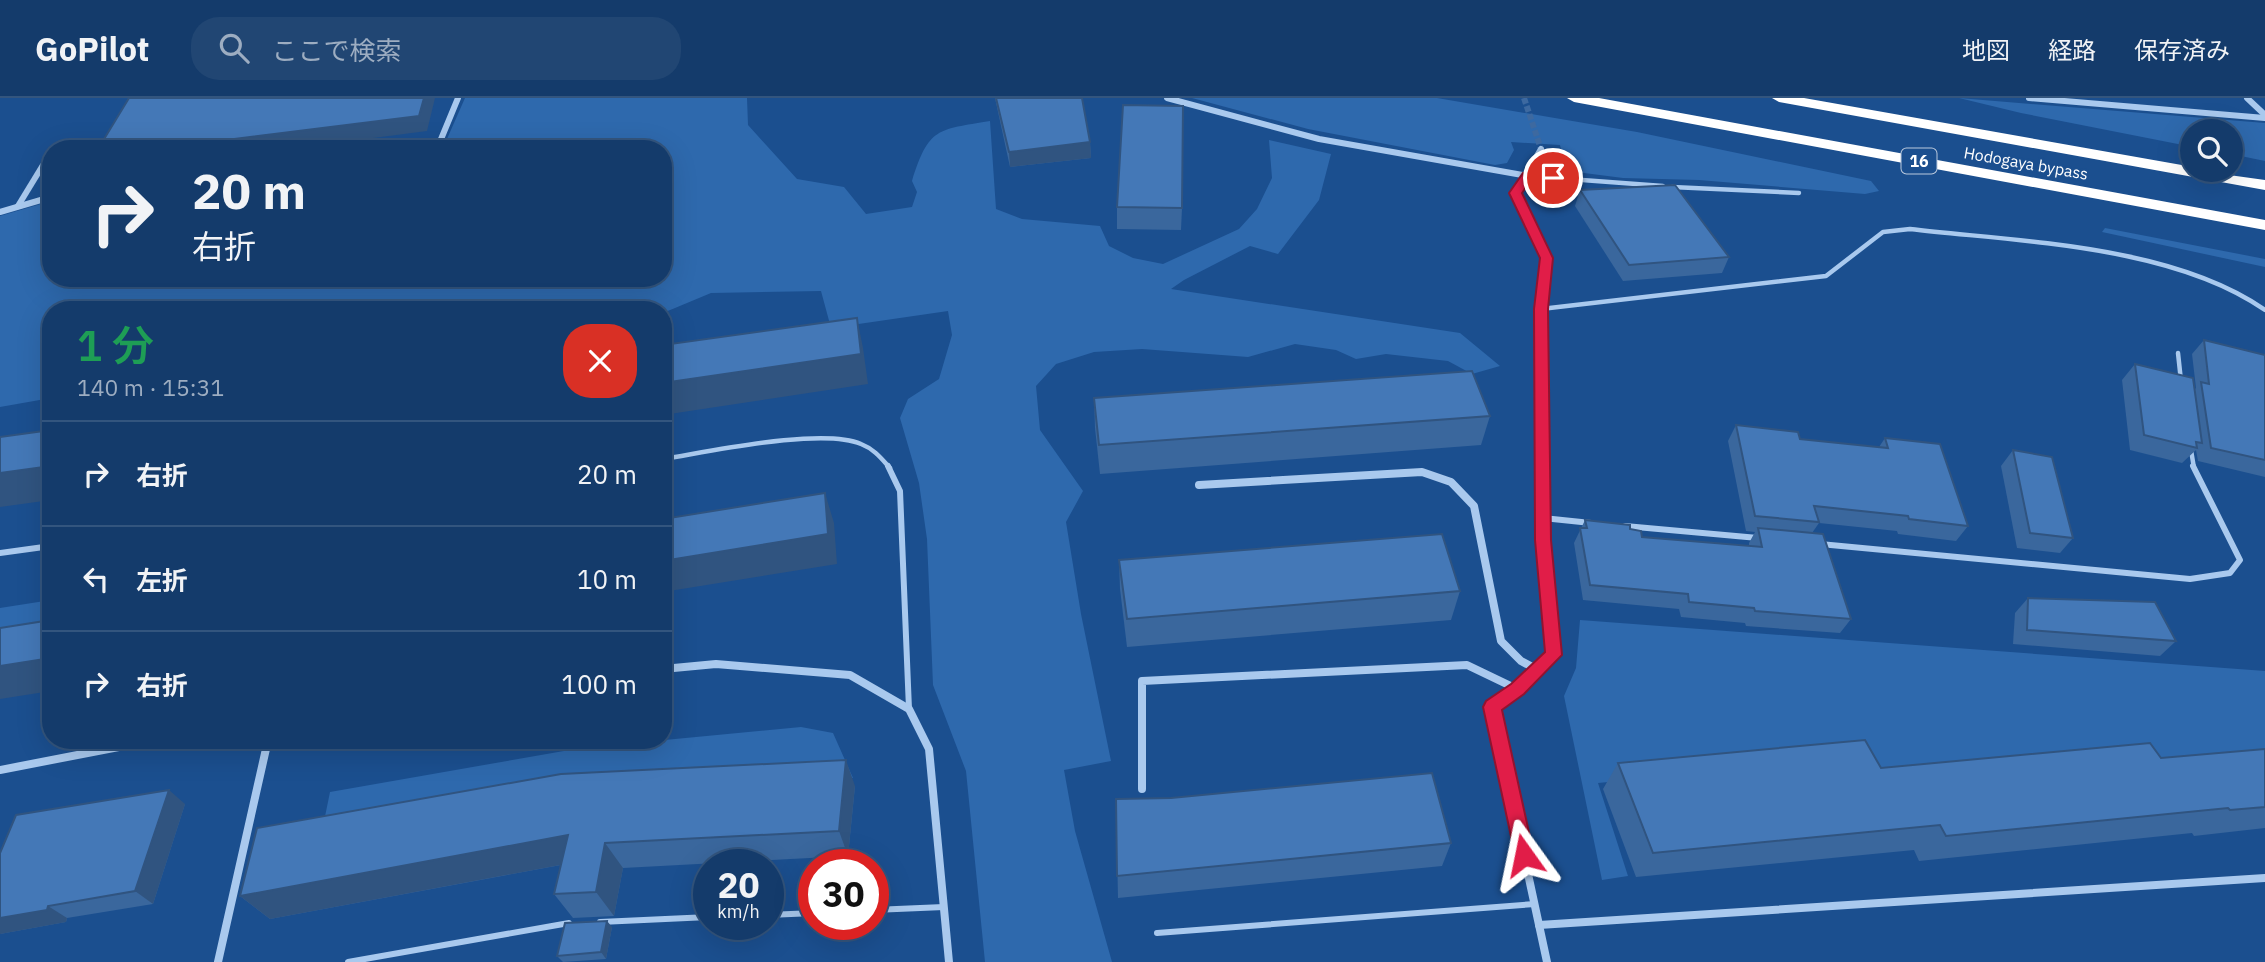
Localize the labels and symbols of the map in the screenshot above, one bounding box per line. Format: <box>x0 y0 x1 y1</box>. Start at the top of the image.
street label: Hodogaya bypass <box>1962 142 2090 184</box>
pin <box>1523 148 1583 208</box>
road number: 16 <box>1902 148 1937 174</box>
position arrow <box>1487 818 1561 892</box>
speed limit sign: 30 <box>798 849 889 940</box>

